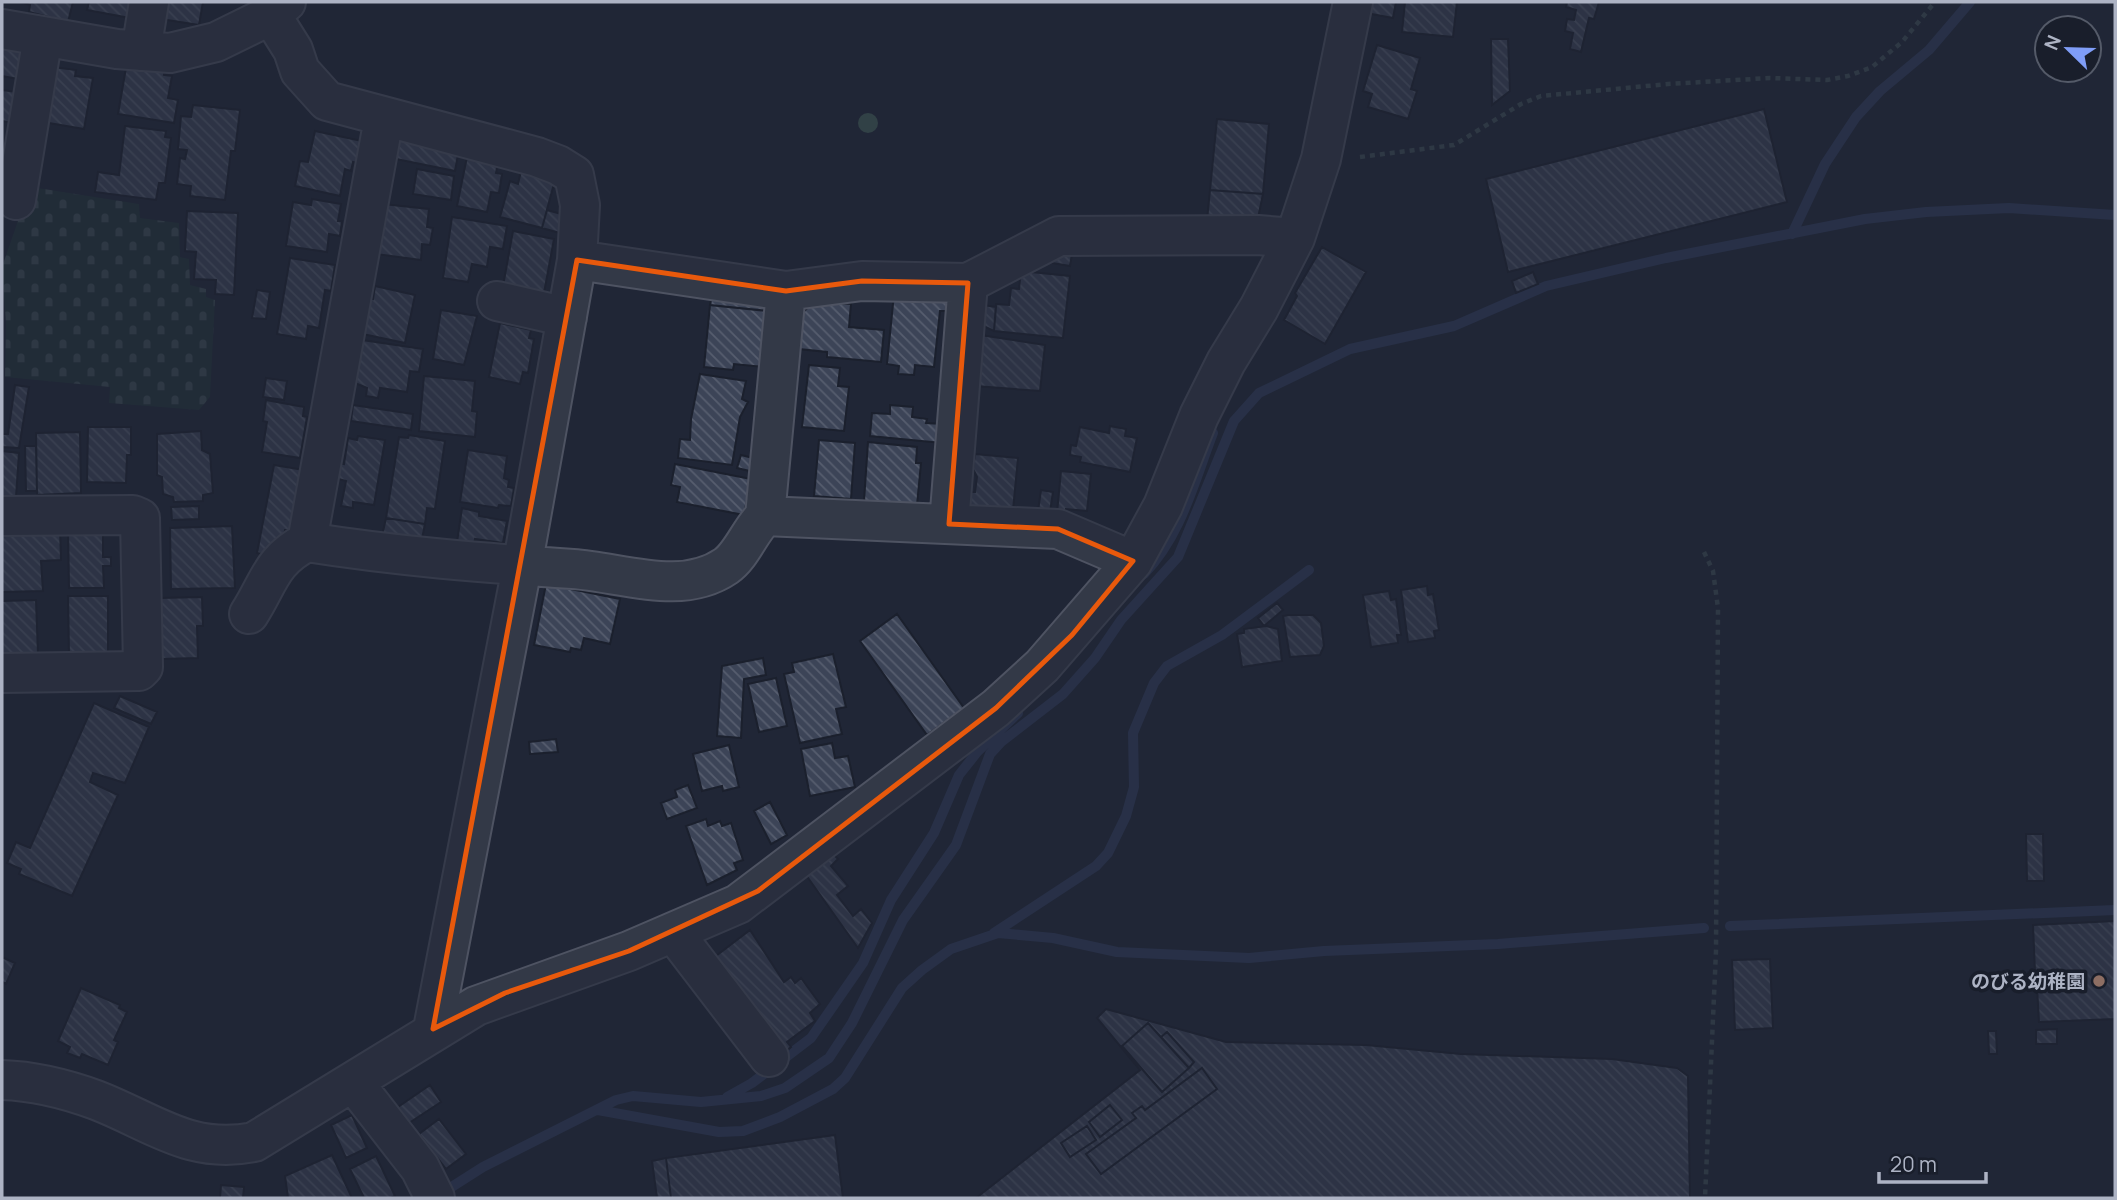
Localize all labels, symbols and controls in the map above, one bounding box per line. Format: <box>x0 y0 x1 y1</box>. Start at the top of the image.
north arrow <box>2033 14 2103 84</box>
text: N <box>2038 31 2067 54</box>
place label: のびる幼稚園 <box>1971 968 2085 994</box>
marker: のびる幼稚園 <box>2091 973 2107 989</box>
scale bar <box>1879 1140 1986 1184</box>
text: 20 m <box>1890 1150 1937 1178</box>

